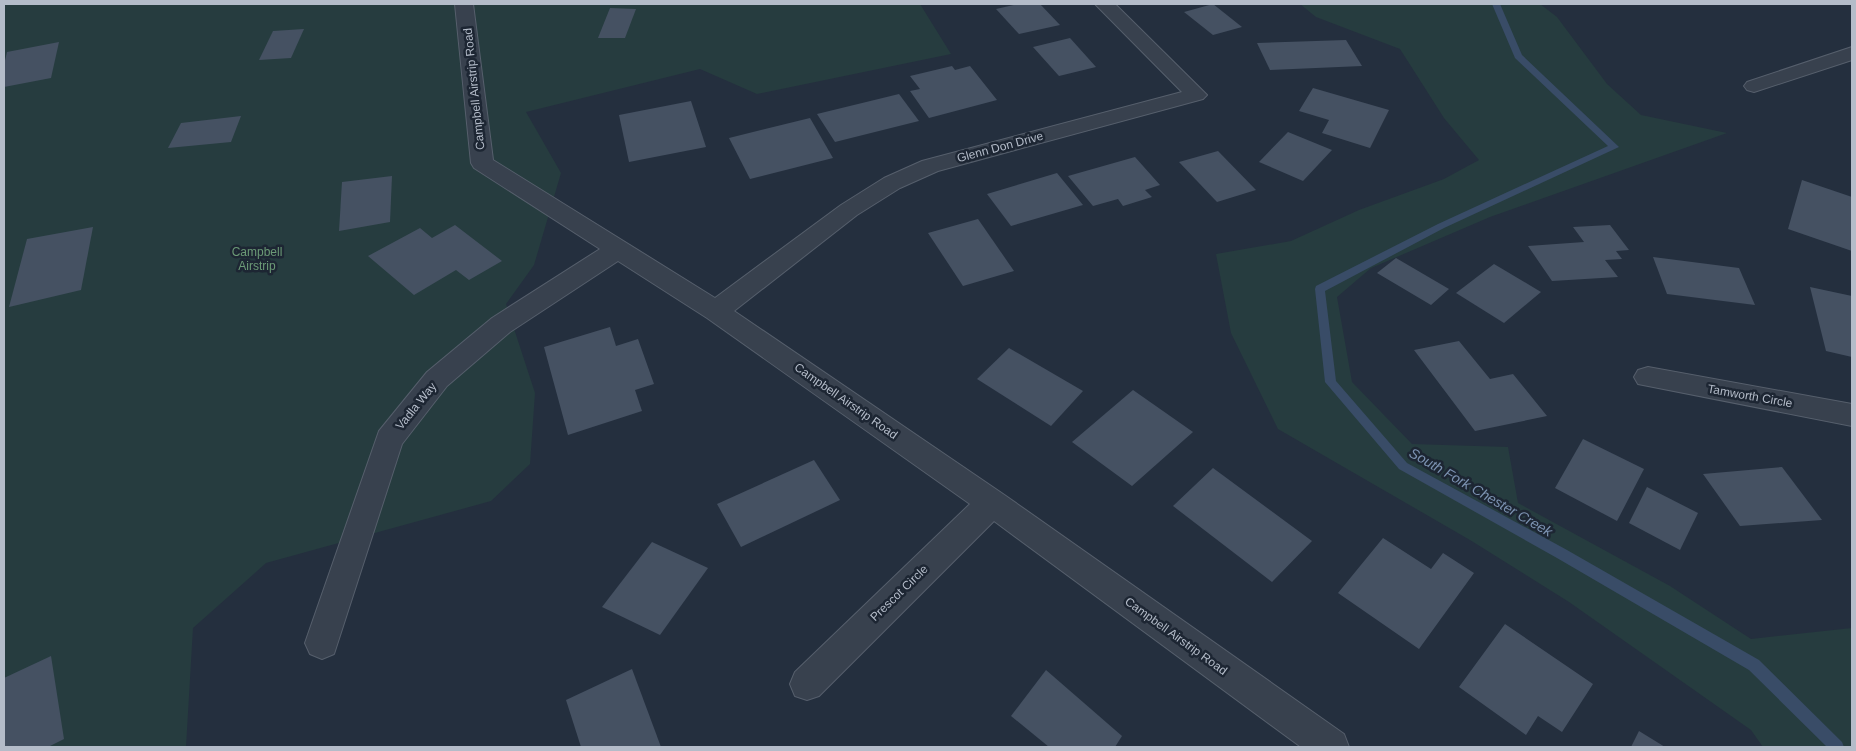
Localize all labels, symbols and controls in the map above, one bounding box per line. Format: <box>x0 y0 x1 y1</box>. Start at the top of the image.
street label: Campbell Airstrip Road <box>461 27 487 151</box>
street label: Glenn Don Drive <box>955 129 1045 165</box>
park label: Campbell Airstrip <box>232 245 282 273</box>
street label: Campbell Airstrip Road <box>792 360 900 442</box>
street label: Vadla Way <box>393 380 439 432</box>
street label: Tamworth Circle <box>1706 382 1794 410</box>
water label: South Fork Chester Creek <box>1407 444 1556 540</box>
street label: Prescot Circle <box>867 562 931 624</box>
street label: Campbell Airstrip Road <box>1122 594 1230 678</box>

